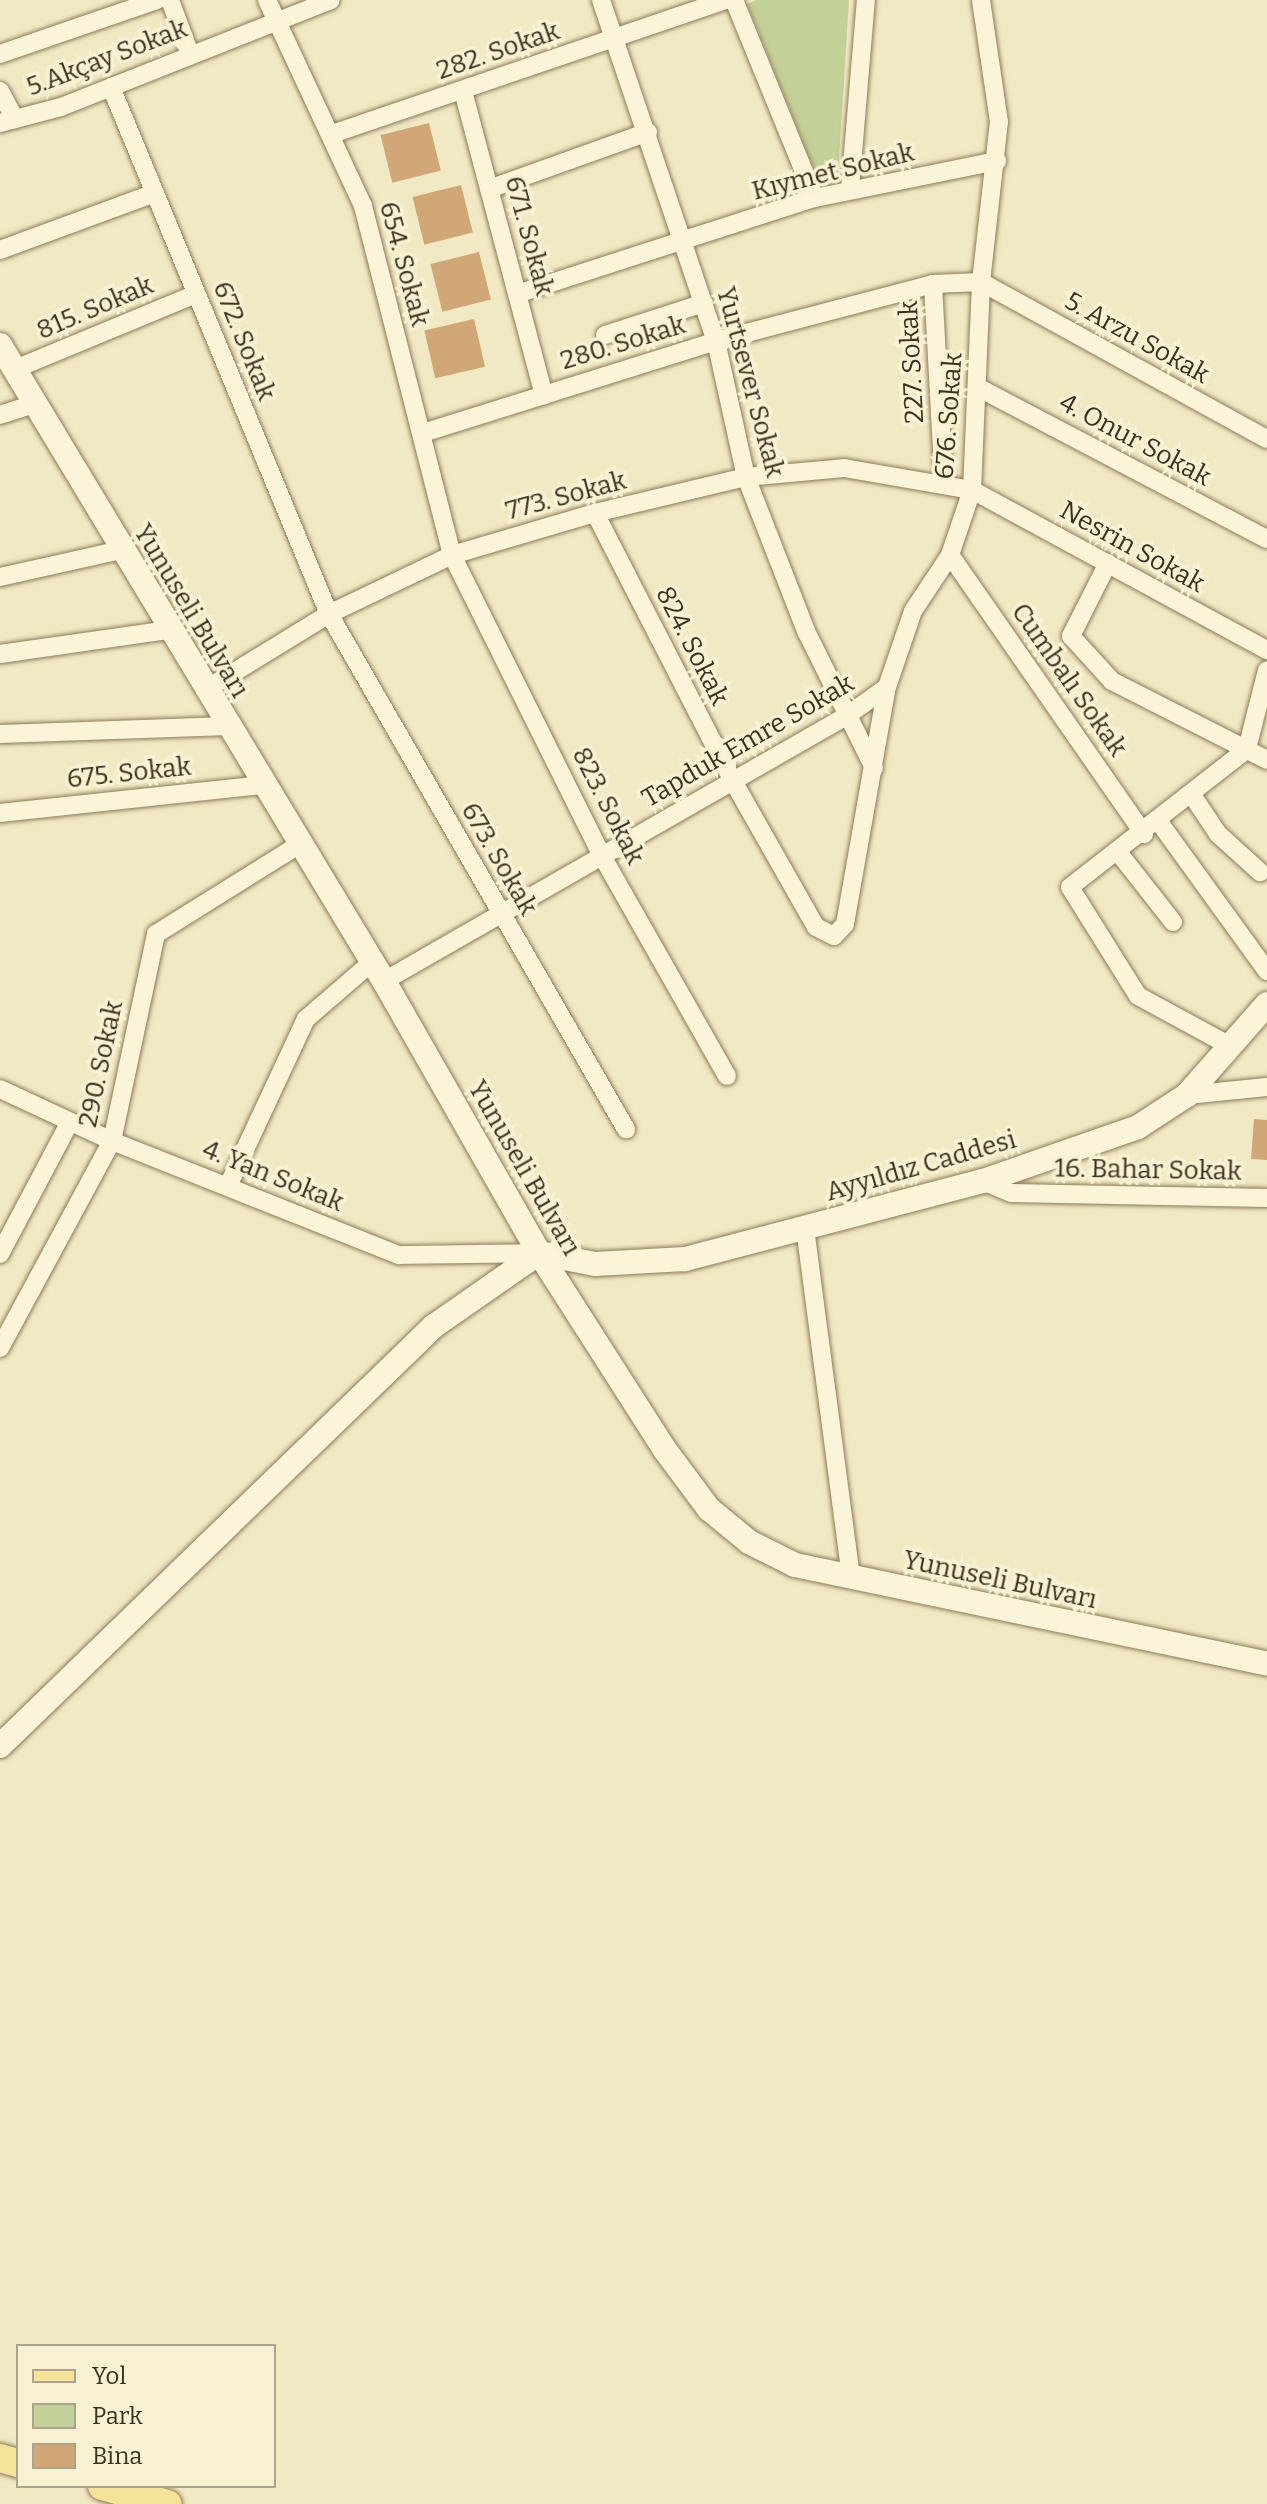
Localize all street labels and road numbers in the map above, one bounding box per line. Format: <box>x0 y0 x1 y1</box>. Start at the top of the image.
street label: 5.Akçay Sokak <box>22 13 192 103</box>
street label: 282. Sokak <box>433 15 563 87</box>
street label: Kıymet Sokak <box>749 137 917 207</box>
street label: 671. Sokak <box>498 173 560 299</box>
street label: 654. Sokak <box>372 198 436 330</box>
street label: 815. Sokak <box>32 270 158 346</box>
street label: 672. Sokak <box>206 277 282 405</box>
street label: Yurtsever Sokak <box>710 283 790 481</box>
street label: 5. Arzu Sokak <box>1059 285 1215 391</box>
street label: 227. Sokak <box>893 300 931 424</box>
street label: 280. Sokak <box>557 309 689 377</box>
street label: 676. Sokak <box>929 352 969 480</box>
street label: 4. Onur Sokak <box>1054 387 1216 493</box>
street label: 773. Sokak <box>502 465 630 527</box>
street label: Nesrin Sokak <box>1054 494 1210 600</box>
street label: Yunuseli Bulvarı <box>127 519 255 703</box>
street label: 824. Sokak <box>649 582 735 710</box>
street label: Cumbalı Sokak <box>1005 597 1133 763</box>
street label: Tapduk Emre Sokak <box>637 668 859 814</box>
street label: 823. Sokak <box>565 742 651 870</box>
street label: 675. Sokak <box>65 751 193 795</box>
street label: 673. Sokak <box>454 797 544 921</box>
street label: 290. Sokak <box>72 998 130 1130</box>
street label: Yunuseli Bulvarı <box>461 1075 587 1261</box>
street label: Ayyıldız Caddesi <box>822 1124 1020 1208</box>
street label: 4. Yan Sokak <box>198 1134 348 1218</box>
street label: 16. Bahar Sokak <box>1054 1153 1242 1187</box>
street label: Yunuseli Bulvarı <box>900 1544 1100 1616</box>

